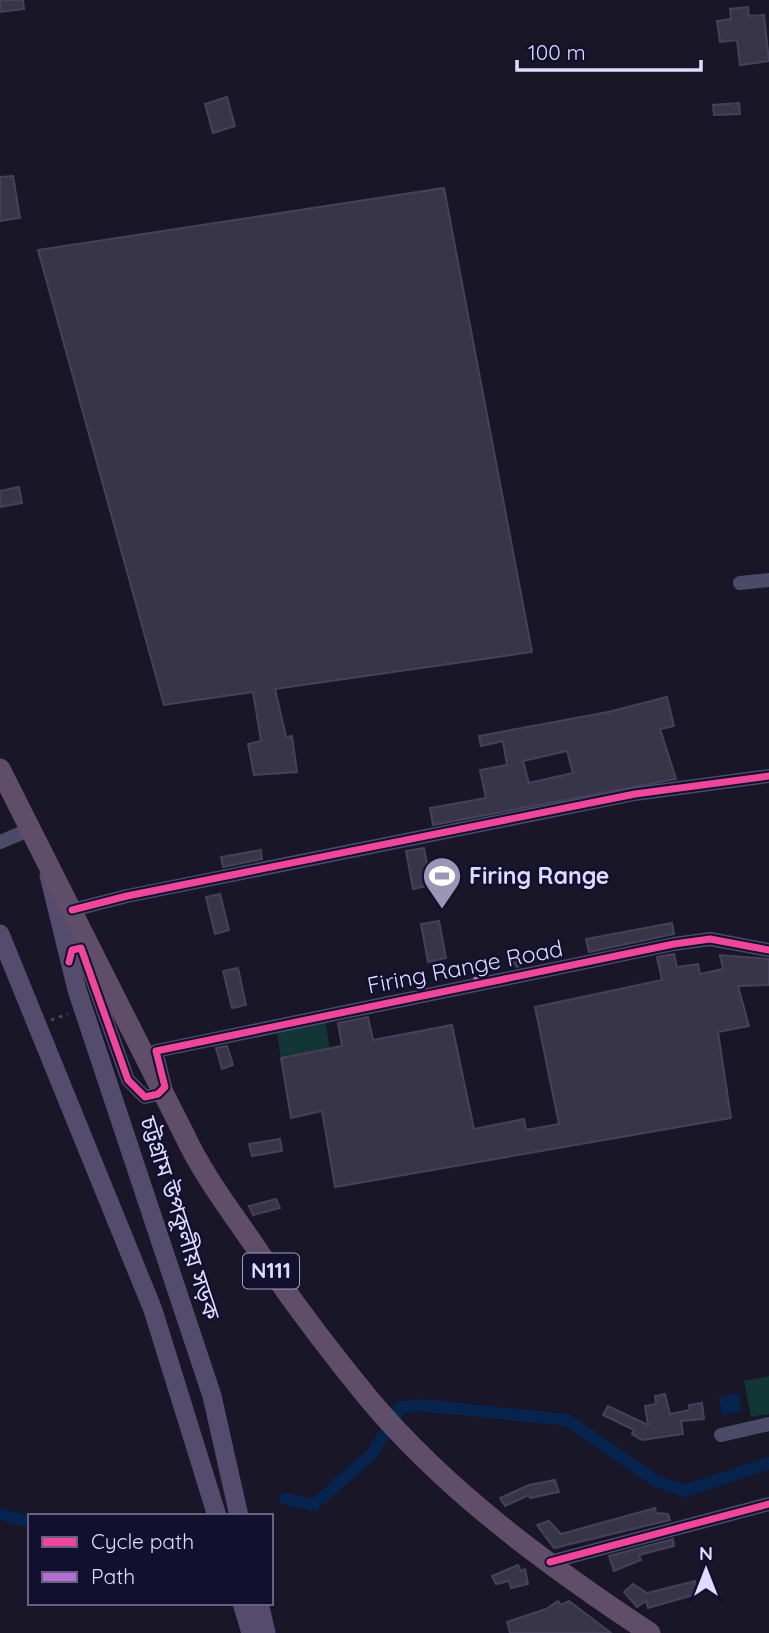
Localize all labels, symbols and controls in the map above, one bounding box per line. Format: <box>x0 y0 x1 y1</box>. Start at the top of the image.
scale bar <box>517 28 701 72</box>
text: 100 m <box>528 39 586 65</box>
sports icon: Firing Range <box>421 855 463 910</box>
place label: Firing Range <box>469 861 609 890</box>
street label: Firing Range Road <box>365 933 565 1000</box>
street label: চট্টগ্রাম উপকূলীয় সড়ক <box>134 1112 227 1324</box>
road number: N111 <box>243 1254 299 1288</box>
legend <box>28 1514 273 1605</box>
text: Cycle path <box>91 1528 194 1554</box>
north arrow <box>671 1535 741 1605</box>
text: N <box>699 1541 713 1565</box>
text: Path <box>91 1563 135 1589</box>

